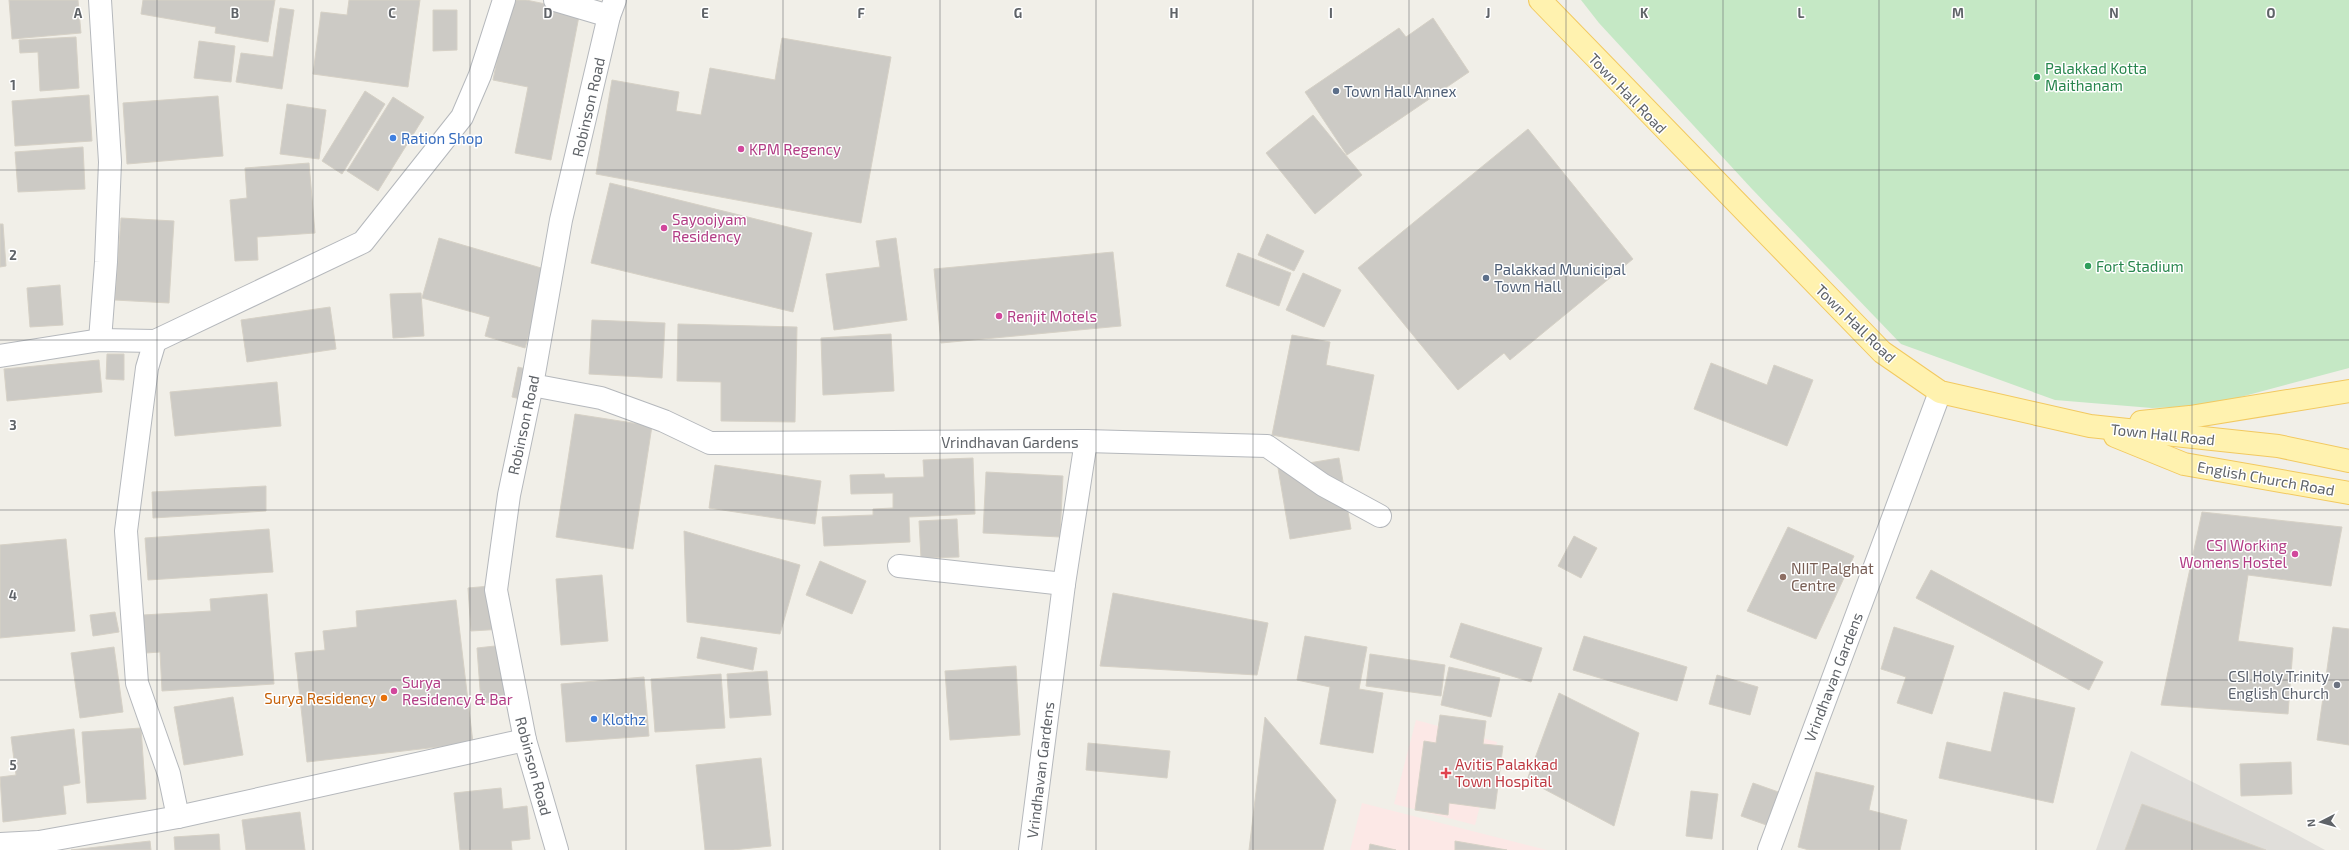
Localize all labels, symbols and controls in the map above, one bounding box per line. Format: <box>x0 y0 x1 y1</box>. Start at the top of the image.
text: A <box>74 5 83 21</box>
text: B <box>231 5 239 21</box>
text: C <box>388 5 396 21</box>
text: D <box>544 5 553 21</box>
text: E <box>701 5 709 21</box>
text: F <box>857 5 865 21</box>
text: G <box>1014 5 1022 21</box>
text: H <box>1170 5 1179 21</box>
text: I <box>1329 5 1333 21</box>
text: J <box>1486 5 1490 21</box>
text: K <box>1640 5 1649 21</box>
text: L <box>1798 5 1805 21</box>
text: M <box>1952 5 1964 21</box>
text: N <box>2109 5 2119 21</box>
text: O <box>2267 5 2276 21</box>
street label: Town Hall Road <box>1585 49 1671 137</box>
street label: Robinson Road <box>568 56 608 158</box>
place label: Palakkad Kotta Maithanam <box>2045 59 2147 94</box>
marker: Palakkad Kotta Maithanam <box>2032 72 2042 82</box>
text: 1 <box>10 77 16 93</box>
place label: Town Hall Annex <box>1344 82 1457 100</box>
marker: Town Hall Annex <box>1331 86 1341 96</box>
place label: Ration Shop <box>401 129 483 147</box>
marker: Ration Shop <box>388 133 398 143</box>
place label: KPM Regency <box>749 140 841 158</box>
marker: KPM Regency <box>736 144 746 154</box>
place label: Sayoojyam Residency <box>672 210 747 245</box>
marker: Sayoojyam Residency <box>659 223 669 233</box>
text: 2 <box>9 247 17 263</box>
place label: Fort Stadium <box>2096 257 2184 275</box>
place label: Palakkad Municipal Town Hall <box>1494 260 1626 295</box>
marker: Fort Stadium <box>2083 261 2093 271</box>
marker: Palakkad Municipal Town Hall <box>1481 273 1491 283</box>
street label: Town Hall Road <box>1812 280 1900 366</box>
place label: Renjit Motels <box>1007 307 1097 326</box>
marker: Renjit Motels <box>994 311 1004 321</box>
street label: Robinson Road <box>504 374 542 476</box>
text: 3 <box>9 417 17 433</box>
street label: Town Hall Road <box>2110 420 2216 448</box>
street label: Vrindhavan Gardens <box>941 433 1079 451</box>
street label: English Church Road <box>2196 457 2336 499</box>
place label: CSI Working Womens Hostel <box>2179 536 2288 571</box>
marker: CSI Working Womens Hostel <box>2290 549 2300 559</box>
place label: NIIT Palghat Centre <box>1791 559 1874 594</box>
marker: NIIT Palghat Centre <box>1778 572 1788 582</box>
text: 4 <box>9 587 17 603</box>
street label: Vrindhavan Gardens <box>1800 610 1866 744</box>
place label: CSI Holy Trinity English Church <box>2228 667 2329 702</box>
place label: Surya Residency & Bar <box>402 673 513 708</box>
marker: CSI Holy Trinity English Church <box>2332 680 2342 690</box>
marker: Surya Residency & Bar <box>389 686 399 696</box>
place label: Surya Residency <box>264 689 376 707</box>
marker: Surya Residency <box>379 693 389 703</box>
street label: Vrindhavan Gardens <box>1023 701 1057 839</box>
place label: Klothz <box>602 710 646 728</box>
marker: Klothz <box>589 714 599 724</box>
street label: Robinson Road <box>512 715 556 817</box>
place label: Avitis Palakkad Town Hospital <box>1455 755 1558 790</box>
text: 5 <box>9 757 17 773</box>
marker: Avitis Palakkad Town Hospital <box>1440 767 1452 779</box>
north arrow <box>2301 802 2341 842</box>
text: N <box>2304 818 2317 828</box>

